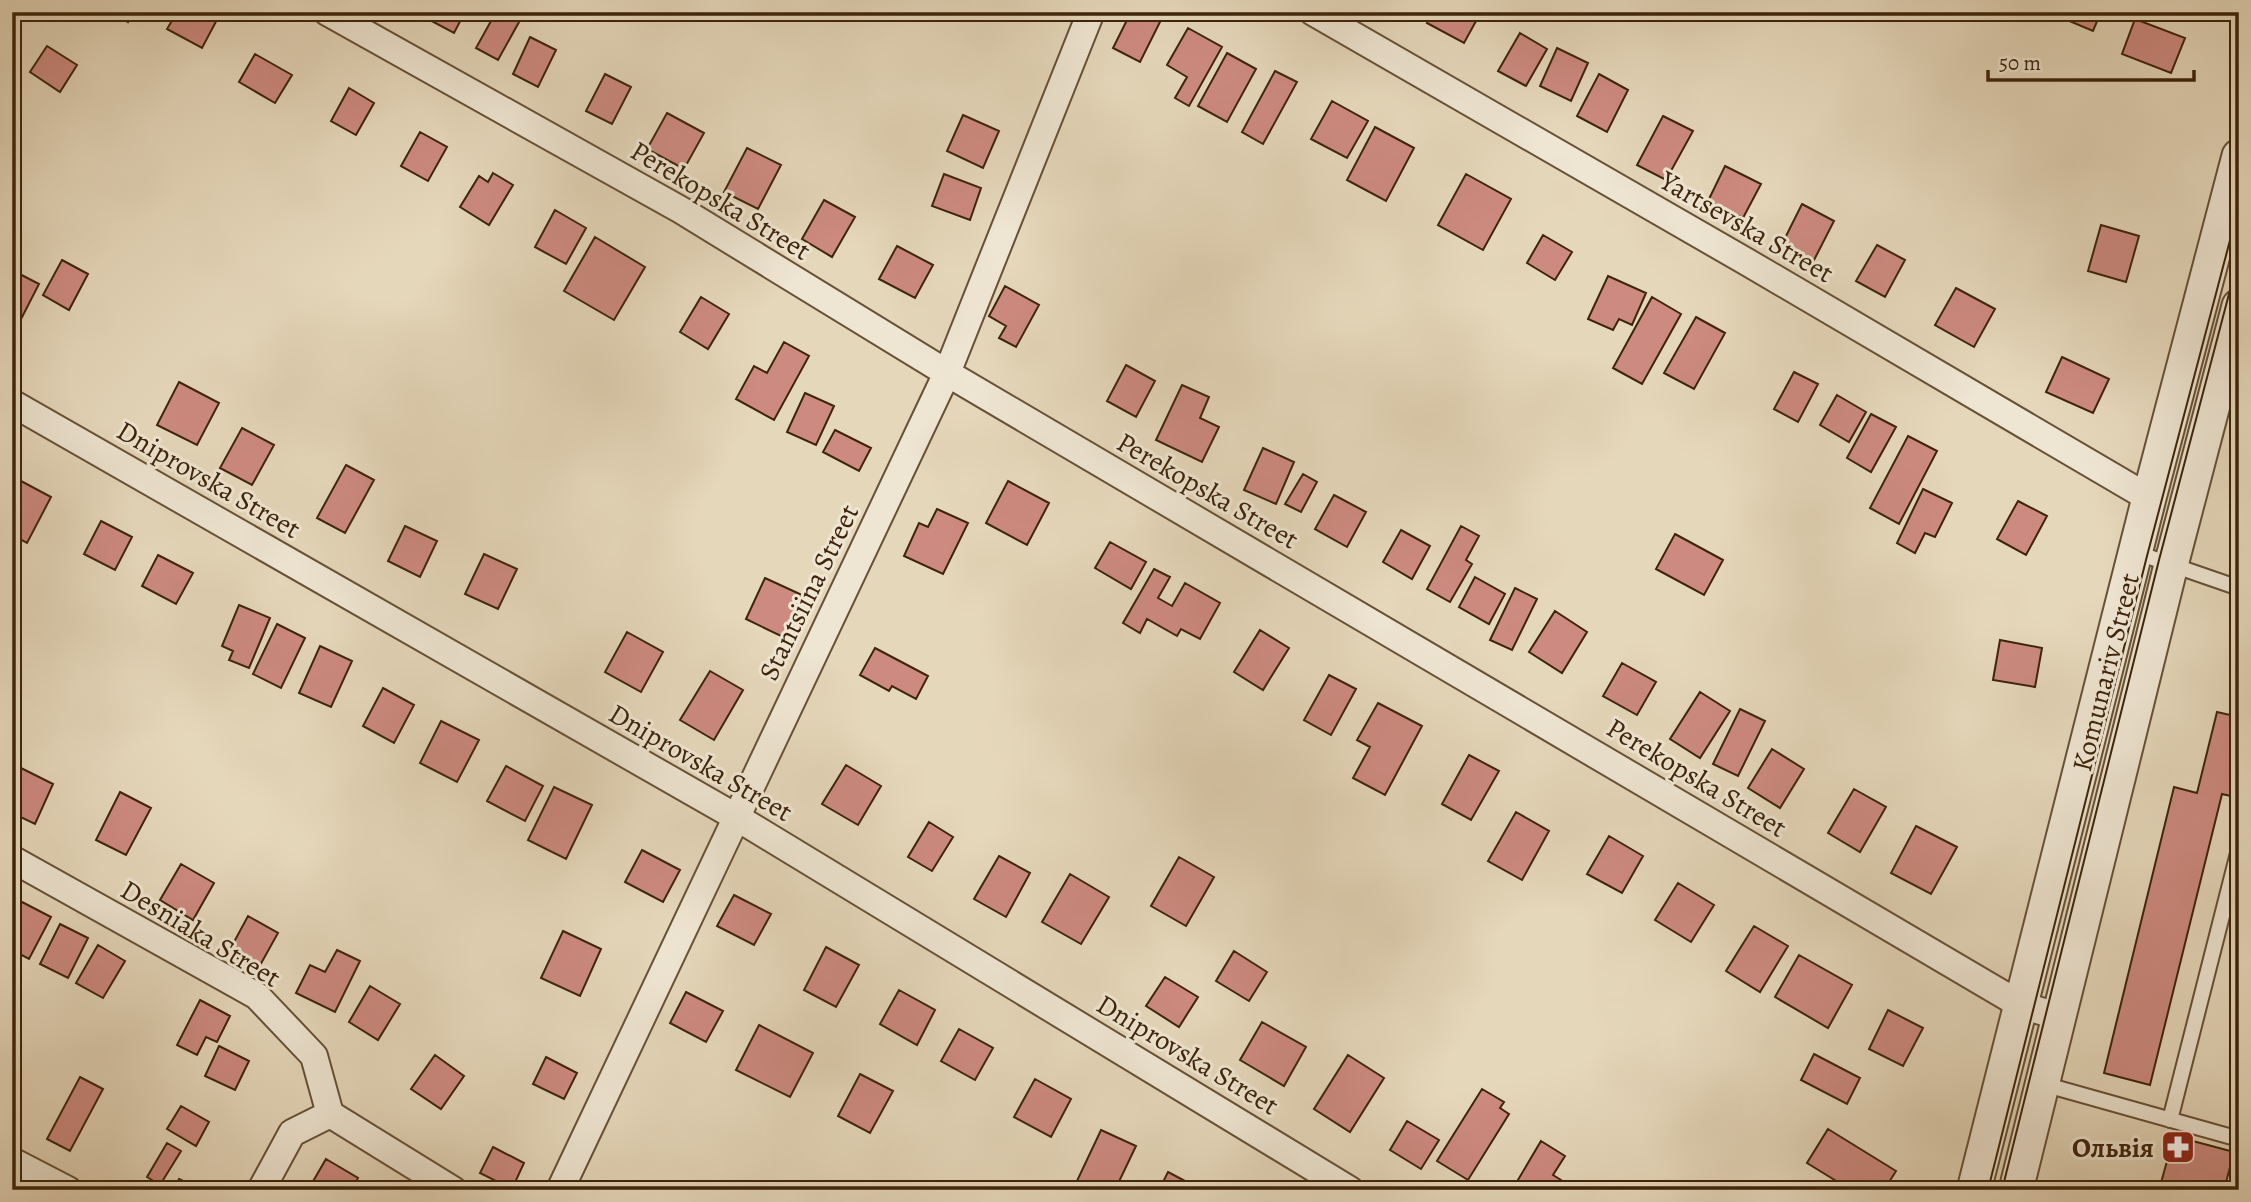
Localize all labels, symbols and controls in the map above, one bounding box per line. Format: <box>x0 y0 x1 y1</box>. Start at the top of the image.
scale bar <box>1988 38 2195 82</box>
text: 50 m <box>1999 49 2041 77</box>
street label: Perekopska Street <box>623 132 818 270</box>
street label: Yartsevska Street <box>1652 161 1840 292</box>
street label: Dniprovska Street <box>110 412 307 548</box>
street label: Perekopska Street <box>1110 423 1305 558</box>
street label: Stantsiina Street <box>750 498 868 687</box>
street label: Komunariv Street <box>2063 569 2149 775</box>
street label: Dniprovska Street <box>602 695 799 831</box>
street label: Perekopska Street <box>1599 709 1794 847</box>
street label: Desniaka Street <box>113 871 288 997</box>
street label: Dniprovska Street <box>1089 985 1286 1124</box>
pharmacy icon: Ольвія <box>2159 1128 2197 1166</box>
place label: Ольвія <box>2072 1129 2154 1167</box>

